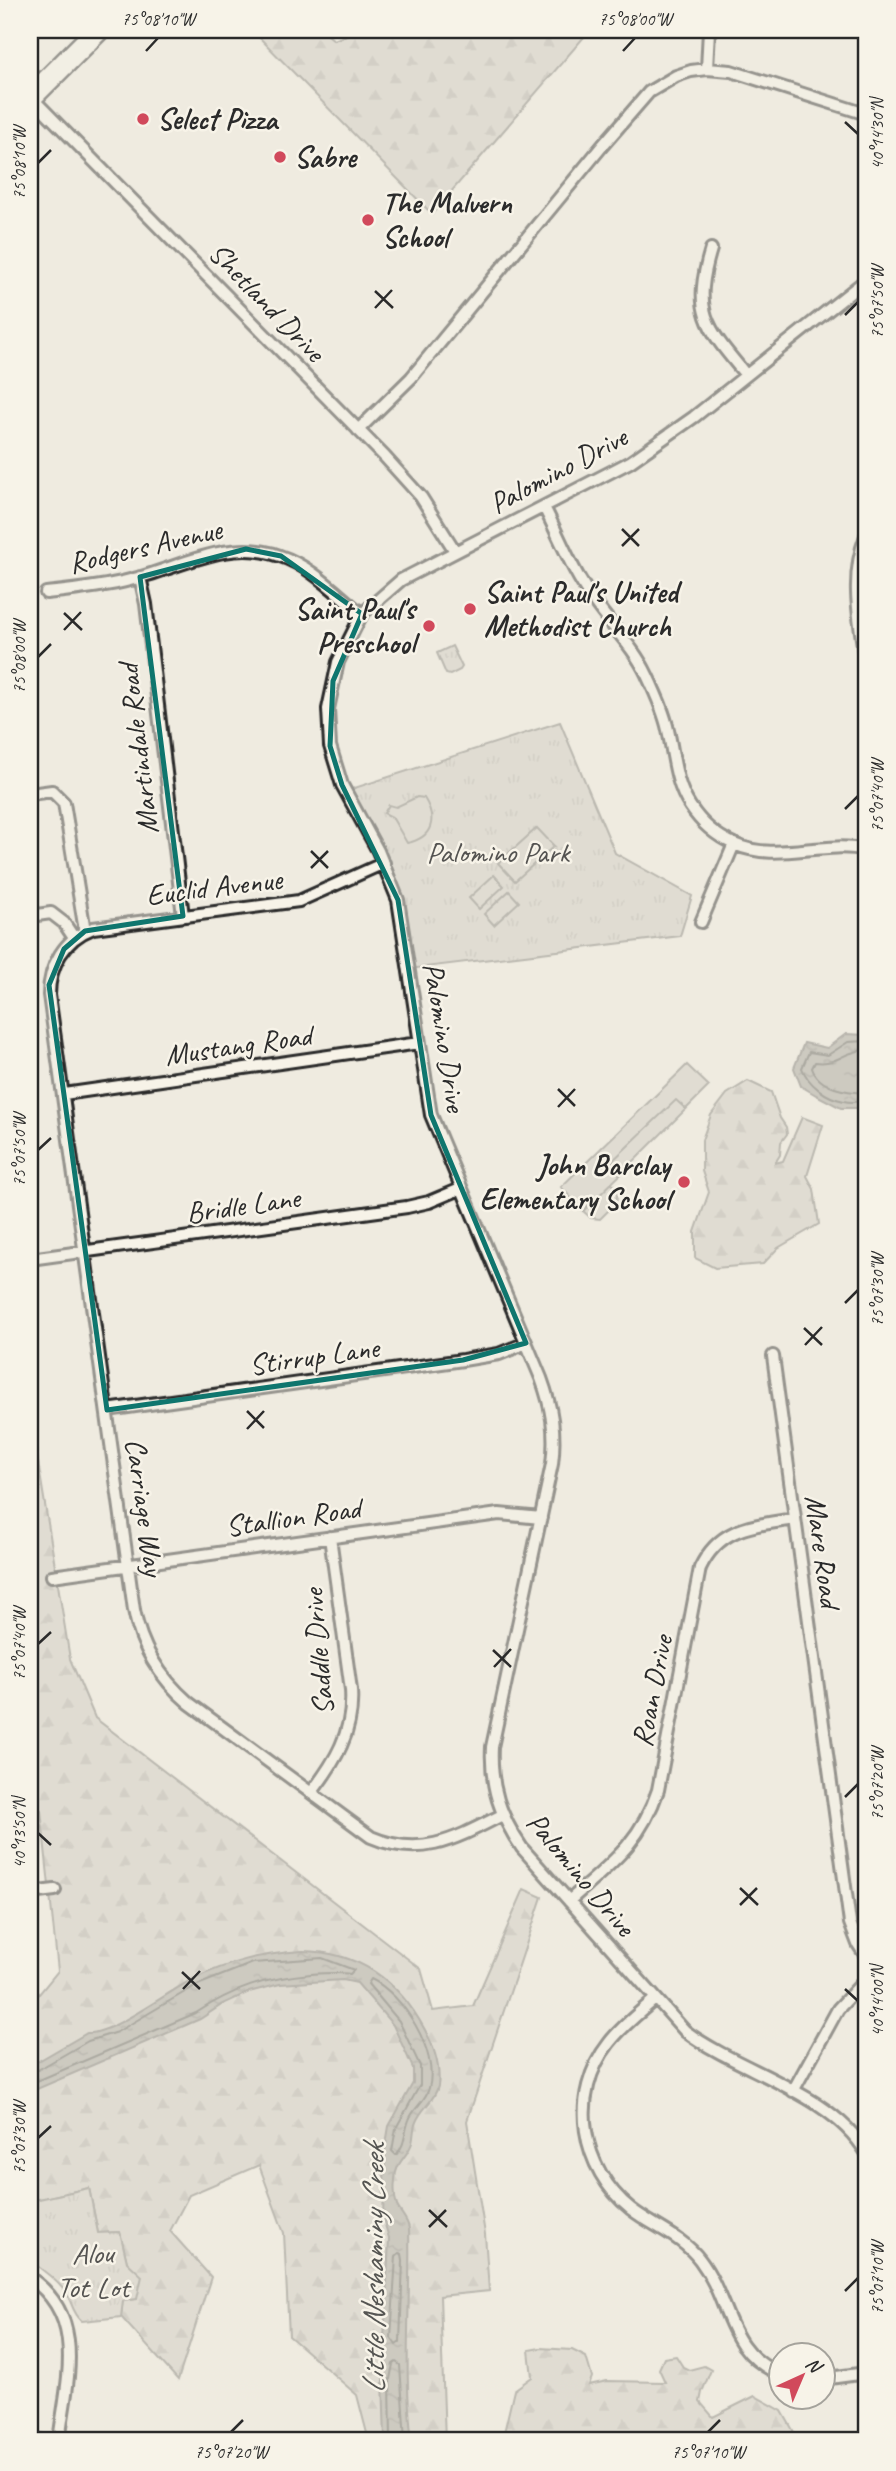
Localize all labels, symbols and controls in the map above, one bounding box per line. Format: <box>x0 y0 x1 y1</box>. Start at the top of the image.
text: 75°08'10"W <box>121 8 198 30</box>
text: 75°08'00"W <box>598 8 675 30</box>
text: 40°14'30"N <box>866 95 888 169</box>
place label: Select Pizza <box>157 100 280 138</box>
marker: Select Pizza <box>135 111 151 127</box>
text: 75°08'10"W <box>8 123 30 200</box>
place label: Sabre <box>294 138 358 176</box>
marker: Sabre <box>272 149 288 165</box>
place label: The Malvern School <box>382 184 513 256</box>
marker: The Malvern School <box>360 212 376 228</box>
street label: Shetland Drive <box>201 234 335 371</box>
text: 75°07'50"W <box>866 262 888 339</box>
street label: Palomino Drive <box>483 417 635 522</box>
street label: Rodgers Avenue <box>65 509 227 582</box>
place label: Saint Paul's United Methodist Church <box>484 573 683 645</box>
place label: Saint Paul's Preschool <box>295 590 421 662</box>
marker: Saint Paul's United Methodist Church <box>462 601 478 617</box>
text: 75°08'00"W <box>8 617 30 694</box>
marker: Saint Paul's Preschool <box>421 618 437 634</box>
street label: Martindale Road <box>108 658 167 836</box>
text: 75°07'40"W <box>866 756 888 833</box>
park label: Palomino Park <box>426 833 572 871</box>
street label: Euclid Avenue <box>144 860 286 914</box>
street label: Palomino Drive <box>414 960 476 1117</box>
street label: Mustang Road <box>162 1015 318 1074</box>
text: 75°07'50"W <box>8 1110 30 1187</box>
place label: John Barclay Elementary School <box>480 1146 676 1218</box>
marker: John Barclay Elementary School <box>676 1174 692 1190</box>
street label: Bridle Lane <box>184 1178 304 1232</box>
text: 75°07'30"W <box>866 1250 888 1327</box>
street label: Stirrup Lane <box>247 1328 383 1384</box>
street label: Carriage Way <box>117 1436 174 1581</box>
street label: Stallion Road <box>223 1488 367 1545</box>
street label: Mare Road <box>796 1492 850 1614</box>
street label: Saddle Drive <box>293 1585 342 1717</box>
text: 75°07'40"W <box>8 1604 30 1681</box>
street label: Roan Drive <box>623 1630 682 1750</box>
text: 75°07'20"W <box>866 1744 888 1821</box>
text: 40°13'50"N <box>8 1794 30 1868</box>
street label: Palomino Drive <box>518 1804 645 1946</box>
text: 40°14'00"N <box>866 1962 888 2036</box>
text: 75°07'30"W <box>8 2098 30 2175</box>
water label: Little Neshaminy Creek <box>353 2139 394 2394</box>
park label: Alou Tot Lot <box>57 2234 132 2306</box>
text: 75°07'10"W <box>866 2238 888 2315</box>
north arrow <box>766 2342 836 2412</box>
text: N <box>801 2352 828 2379</box>
text: 75°07'20"W <box>194 2441 271 2463</box>
text: 75°07'10"W <box>671 2441 748 2463</box>

